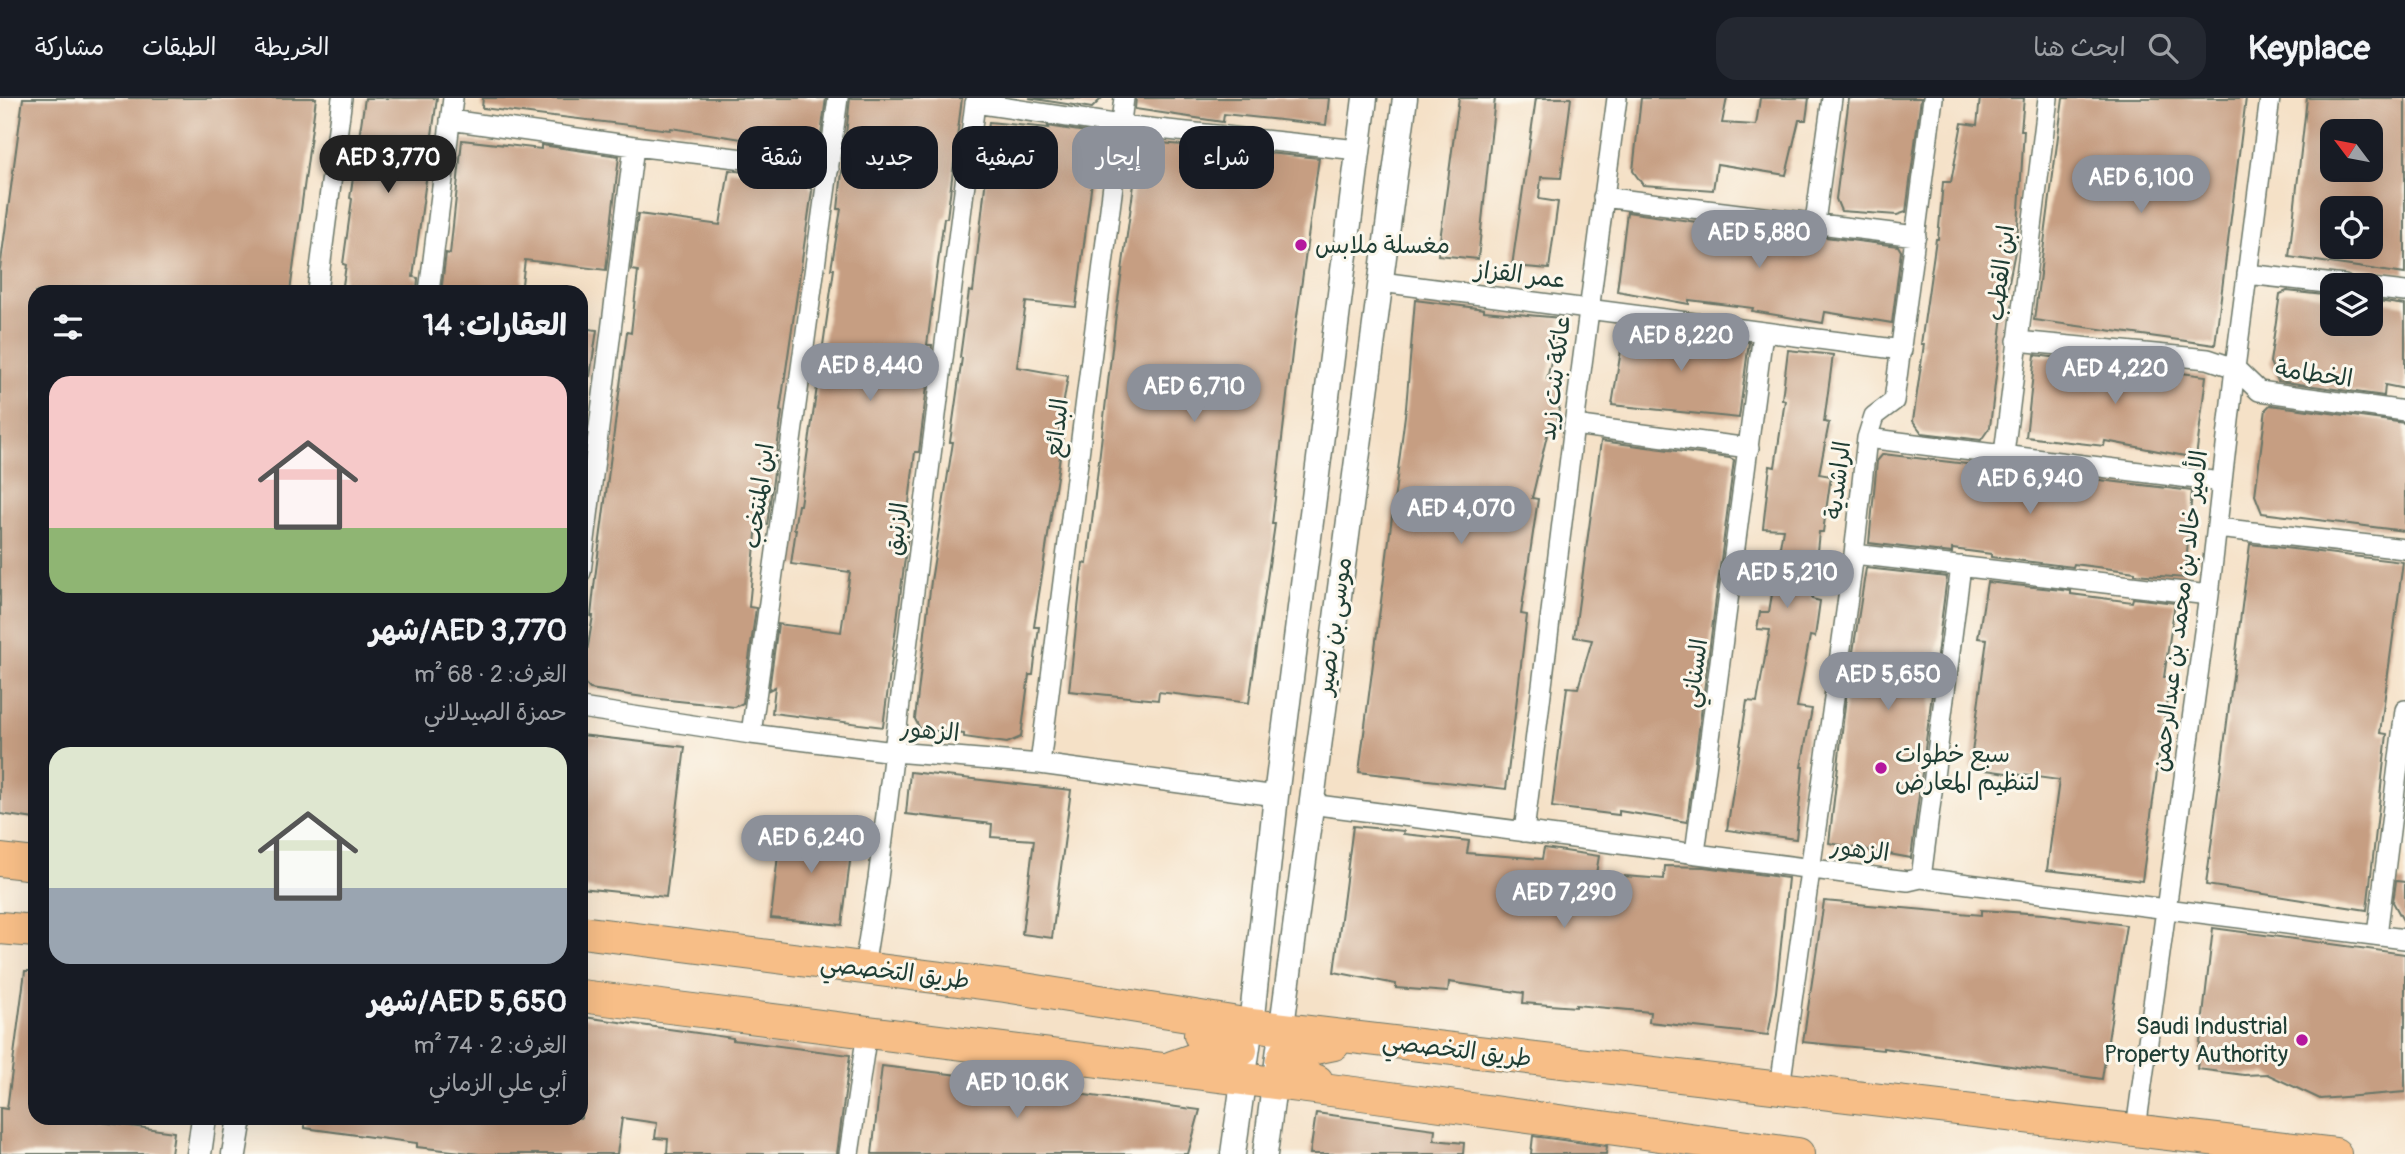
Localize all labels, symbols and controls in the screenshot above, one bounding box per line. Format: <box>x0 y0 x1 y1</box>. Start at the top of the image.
search box <box>1716 17 2206 80</box>
text: Keyplace <box>2248 28 2370 69</box>
icon: search <box>2144 29 2182 67</box>
text: ابحث هنا <box>2033 32 2126 64</box>
text: مشاركة <box>35 33 104 62</box>
text: الطبقات <box>142 33 217 62</box>
text: الخريطة <box>255 33 329 62</box>
north arrow <box>2320 119 2384 182</box>
map controls <box>2320 119 2383 336</box>
chip: شقة <box>737 126 827 189</box>
chip: جديد <box>841 126 938 189</box>
chip: تصفية <box>952 126 1058 189</box>
chip: إيجار <box>1072 126 1165 189</box>
chip: شراء <box>1179 126 1274 189</box>
pin: AED 3,770 <box>308 136 468 195</box>
text: AED 3,770 <box>335 143 441 172</box>
pin: AED 6,100 <box>2061 156 2221 215</box>
text: AED 6,100 <box>2088 163 2194 192</box>
button: locate <box>2320 196 2383 259</box>
pin: AED 5,880 <box>1679 211 1839 270</box>
text: AED 5,880 <box>1707 218 1811 247</box>
street label: ابن القطب <box>1981 224 2021 322</box>
place label: مغسلة ملابس <box>1315 231 1450 260</box>
marker: مغسلة ملابس <box>1293 237 1309 253</box>
street label: عمر القزاز <box>1471 255 1567 295</box>
button: layers <box>2320 273 2383 336</box>
text: العقارات: 14 <box>423 307 567 344</box>
icon: filters <box>49 308 87 346</box>
street label: عاتكة بنت زيد <box>1533 314 1577 442</box>
pin: AED 8,220 <box>1601 314 1761 373</box>
text: AED 8,220 <box>1628 321 1734 350</box>
pin: AED 8,440 <box>790 344 950 403</box>
pin: AED 4,220 <box>2035 346 2195 406</box>
text: AED 8,440 <box>817 351 923 380</box>
text: AED 4,220 <box>2062 354 2168 383</box>
street label: الخطامة <box>2273 354 2355 394</box>
pin: AED 6,710 <box>1114 364 1274 424</box>
text: AED 6,710 <box>1143 372 1245 401</box>
street label: البدائع <box>1039 397 1077 459</box>
icon: home <box>245 422 371 548</box>
street label: الراشدية <box>1819 439 1857 521</box>
street label: ابن المنتخب <box>737 441 781 551</box>
street label: الأمير خالد بن محمد بن عبدالرحمن <box>2143 448 2214 774</box>
pin: AED 6,940 <box>1950 456 2110 516</box>
text: AED 6,940 <box>1977 464 2083 493</box>
pin: AED 4,070 <box>1381 486 1541 546</box>
text: AED 4,070 <box>1406 494 1516 523</box>
street label: الزنبق <box>879 501 915 557</box>
pin: AED 5,210 <box>1707 550 1867 610</box>
street label: موسى بن نصير <box>1310 555 1358 699</box>
text: AED 5,210 <box>1736 558 1838 587</box>
text: AED 3,770/شهر <box>369 612 567 649</box>
street label: السناني <box>1676 637 1720 710</box>
pin: AED 5,650 <box>1808 652 1968 712</box>
text: الغرف: 2 · 68 m² <box>414 660 567 689</box>
text: AED 5,650 <box>1835 660 1941 689</box>
text: حمزة الصيدلاني <box>424 698 567 727</box>
street label: الزهور <box>898 714 961 748</box>
place label: سبع خطوات لتنظيم المعارض <box>1895 740 2040 800</box>
marker: سبع خطوات لتنظيم المعارض <box>1873 760 1889 776</box>
icon: home <box>245 793 371 919</box>
pin: AED 6,240 <box>731 816 891 875</box>
text: AED 6,240 <box>757 823 865 852</box>
street label: الزهور <box>1828 832 1891 868</box>
pin: AED 7,290 <box>1484 870 1644 930</box>
text: AED 7,290 <box>1512 878 1616 907</box>
street label: طريق التخصصي <box>818 948 971 1002</box>
text: AED 5,650/شهر <box>368 983 567 1020</box>
place label: Saudi Industrial Property Authority <box>2104 1012 2288 1069</box>
street label: طريق التخصصي <box>1380 1026 1533 1080</box>
text: الغرف: 2 · 74 m² <box>414 1031 567 1060</box>
marker: Saudi Industrial Property Authority <box>2294 1032 2310 1048</box>
pin: AED 10.6K <box>937 1060 1097 1120</box>
text: AED 10.6K <box>965 1068 1069 1097</box>
text: أبي علي الزماني <box>429 1069 567 1098</box>

